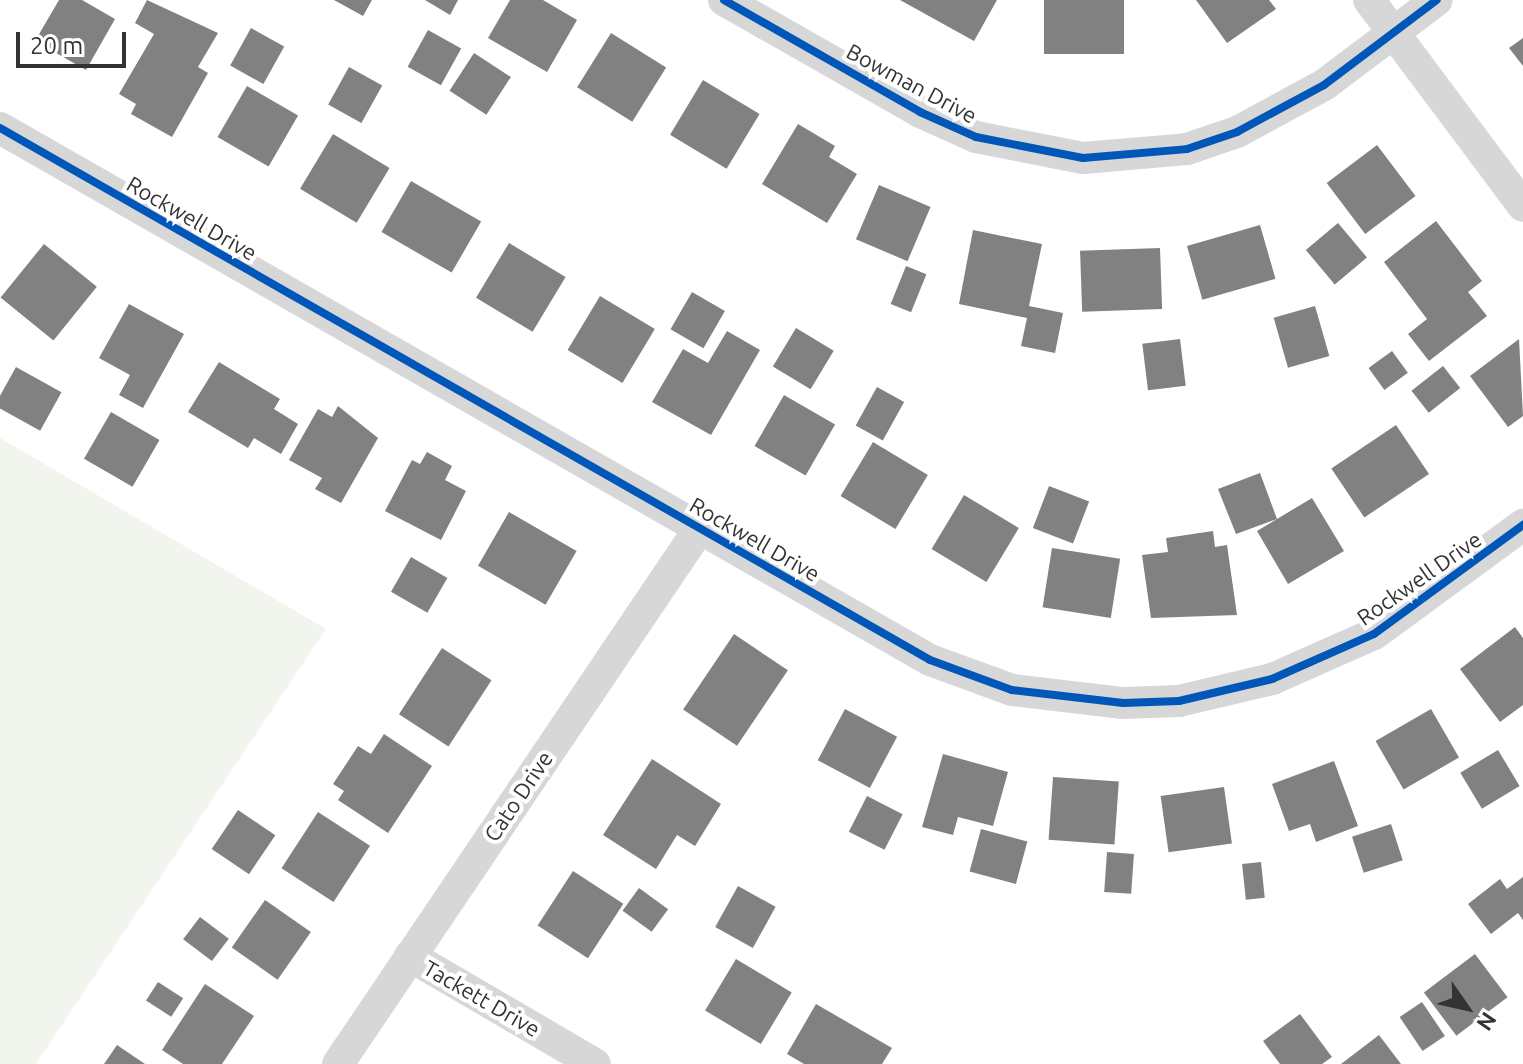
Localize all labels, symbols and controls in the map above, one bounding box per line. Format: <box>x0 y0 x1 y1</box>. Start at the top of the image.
scale bar <box>20 16 130 66</box>
text: 20 m <box>30 32 83 59</box>
street label: Bowman Drive <box>842 38 982 128</box>
street label: Rockwell Drive <box>122 170 262 266</box>
street label: Rockwell Drive <box>685 491 825 587</box>
street label: Rockwell Drive <box>1352 525 1486 631</box>
street label: Cato Drive <box>478 746 558 846</box>
street label: Tackett Drive <box>419 954 545 1042</box>
north arrow <box>1427 968 1507 1048</box>
text: N <box>1472 1008 1502 1035</box>

